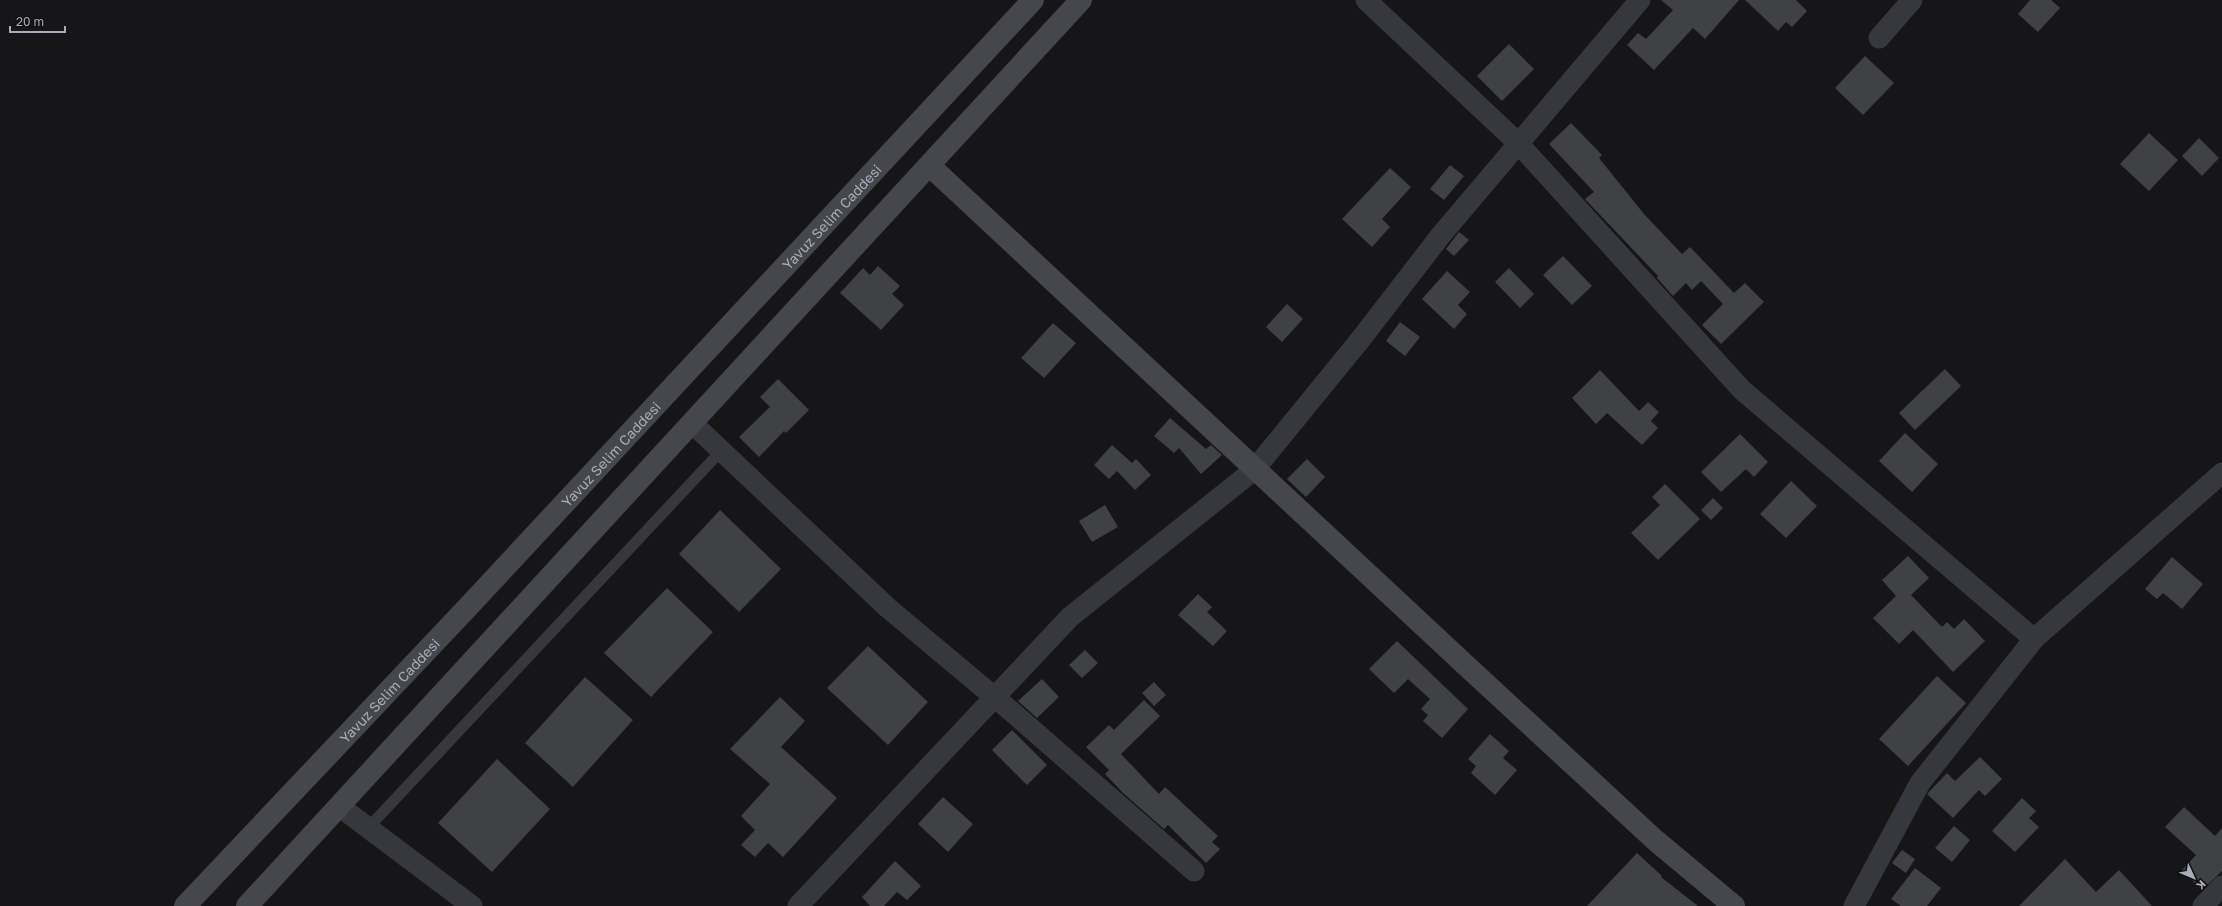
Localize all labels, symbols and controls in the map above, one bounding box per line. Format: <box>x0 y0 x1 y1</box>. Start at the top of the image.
scale bar <box>10 8 65 34</box>
text: 20 m <box>16 14 44 29</box>
street label: Yavuz Selim Caddesi <box>778 160 884 273</box>
street label: Yavuz Selim Caddesi <box>557 398 664 510</box>
street label: Yavuz Selim Caddesi <box>336 634 443 746</box>
north arrow <box>2174 858 2214 898</box>
text: K <box>2194 878 2209 893</box>

